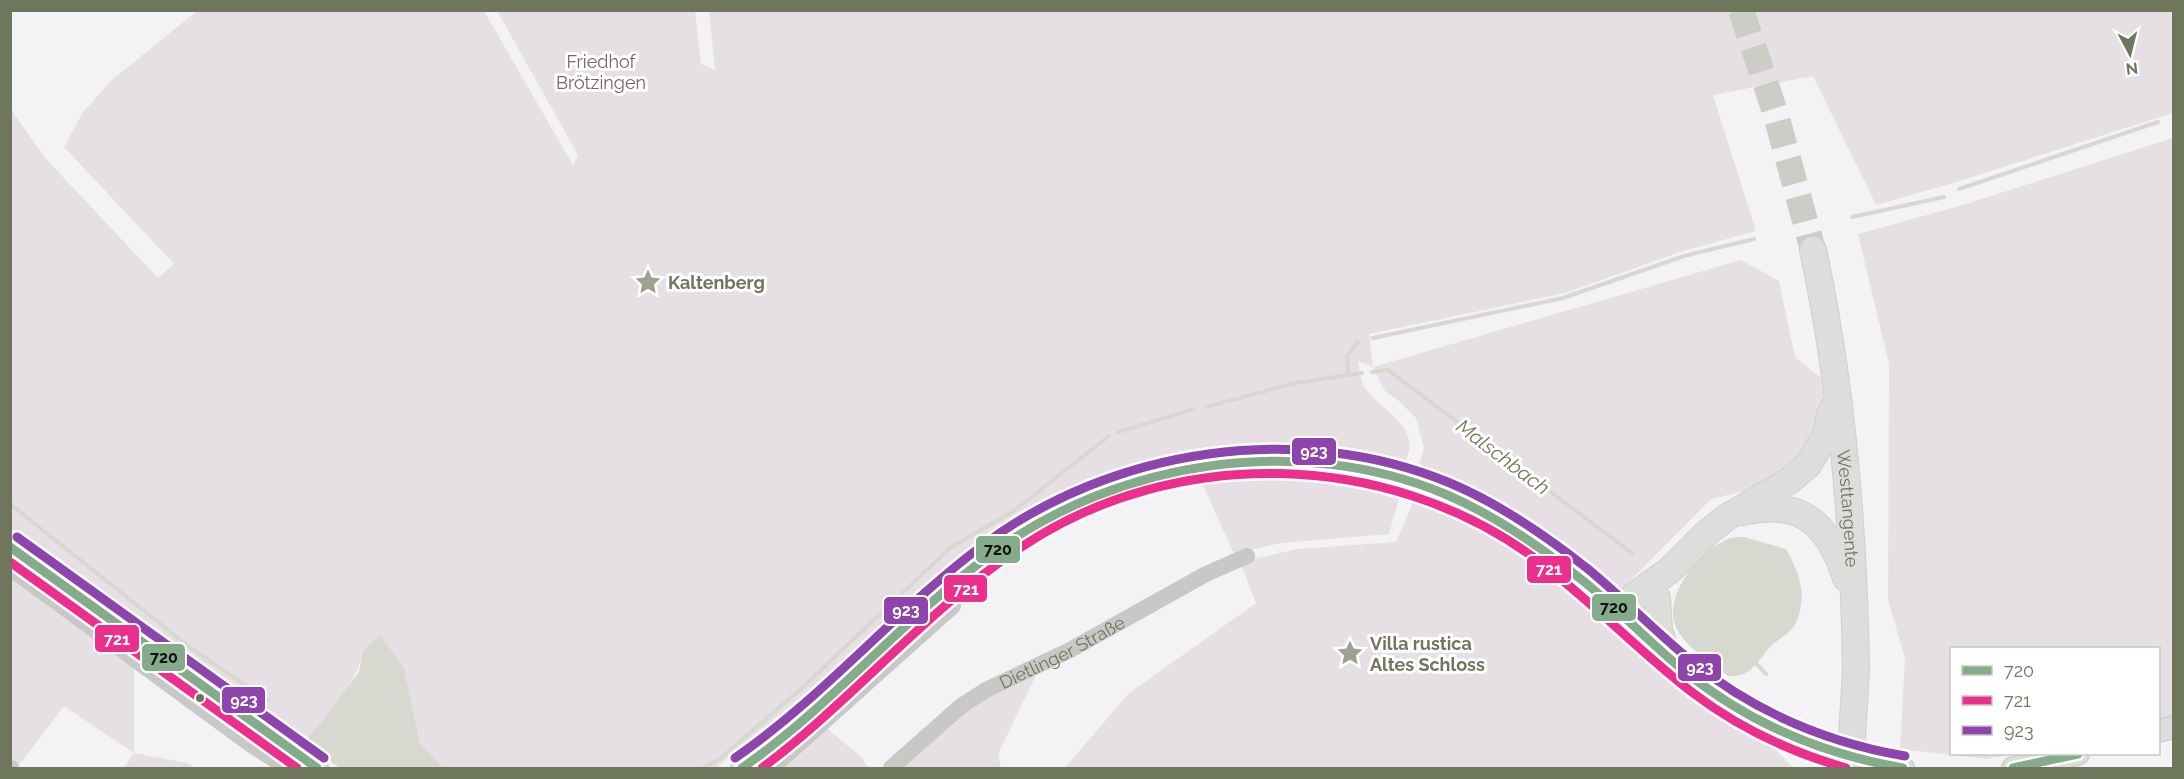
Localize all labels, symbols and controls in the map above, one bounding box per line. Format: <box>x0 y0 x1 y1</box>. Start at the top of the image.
north arrow <box>2100 24 2160 84</box>
park label: Friedhof Brötzingen <box>556 51 646 93</box>
text: N <box>2125 58 2139 79</box>
place icon: Kaltenberg <box>633 267 663 297</box>
place label: Kaltenberg <box>668 272 765 293</box>
water label: Malschbach <box>1452 414 1554 500</box>
line badge: 923 <box>1291 437 1337 466</box>
text: 923 <box>1300 442 1328 461</box>
street label: Westtangente <box>1834 449 1863 568</box>
line badge: 720 <box>975 535 1021 564</box>
text: 720 <box>984 540 1012 559</box>
line badge: 721 <box>1526 555 1572 584</box>
text: 721 <box>1536 560 1562 579</box>
line badge: 721 <box>943 574 988 603</box>
text: 721 <box>953 580 979 599</box>
line badge: 720 <box>1591 593 1637 622</box>
line badge: 923 <box>883 596 929 625</box>
text: 720 <box>1600 598 1628 617</box>
text: 923 <box>892 601 920 620</box>
street label: Dietlinger Straße <box>996 611 1129 693</box>
line badge: 721 <box>94 624 140 653</box>
text: 721 <box>104 630 130 649</box>
place label: Villa rustica Altes Schloss <box>1370 633 1485 675</box>
place icon: Villa rustica Altes Schloss <box>1335 638 1365 668</box>
line badge: 720 <box>141 643 186 672</box>
legend <box>1950 647 2160 755</box>
text: 720 <box>150 648 178 667</box>
line badge: 923 <box>1677 653 1722 682</box>
text: 923 <box>1686 658 1714 677</box>
text: 720 <box>2004 660 2034 681</box>
line badge: 923 <box>221 686 266 714</box>
text: 721 <box>2004 690 2031 711</box>
text: 923 <box>230 691 258 710</box>
unlabelled marker <box>194 692 206 704</box>
text: 923 <box>2004 720 2034 741</box>

